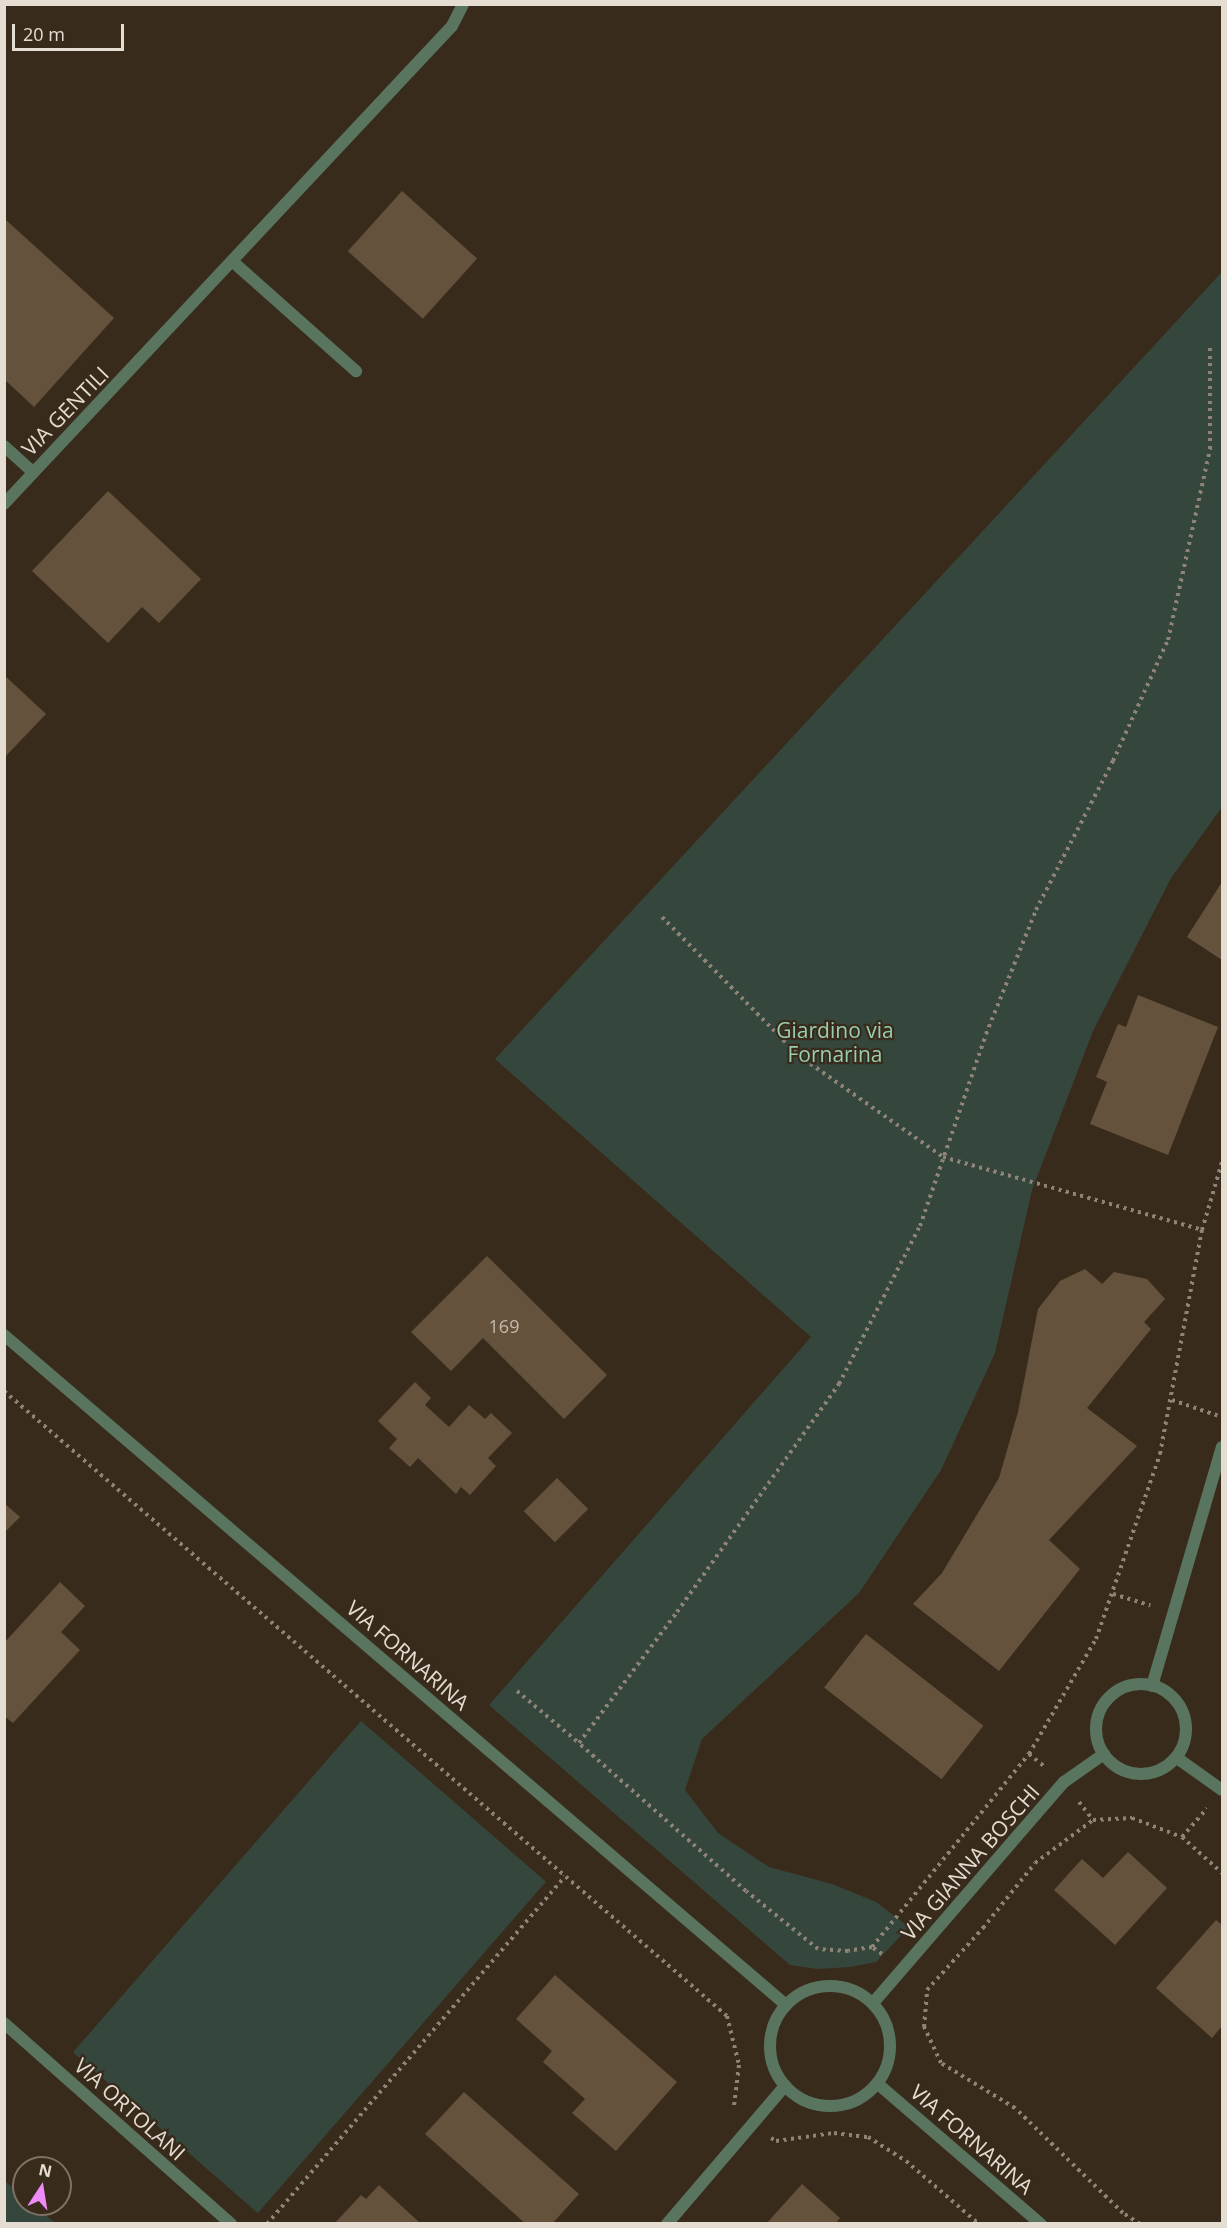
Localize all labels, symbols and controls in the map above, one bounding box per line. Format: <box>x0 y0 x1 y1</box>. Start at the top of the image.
scale bar <box>15 12 128 50</box>
text: 20 m <box>23 22 65 46</box>
street label: VIA GENTILI <box>16 361 114 461</box>
park label: Giardino via Fornarina <box>776 1017 894 1067</box>
house number: 169 <box>489 1315 519 1337</box>
street label: VIA FORNARINA <box>342 1595 474 1715</box>
street label: VIA GIANNA BOSCHI <box>896 1779 1044 1945</box>
street label: VIA ORTOLANI <box>69 2053 191 2165</box>
street label: VIA FORNARINA <box>906 2079 1038 2199</box>
north arrow <box>12 2156 72 2216</box>
text: N <box>37 2158 54 2182</box>

